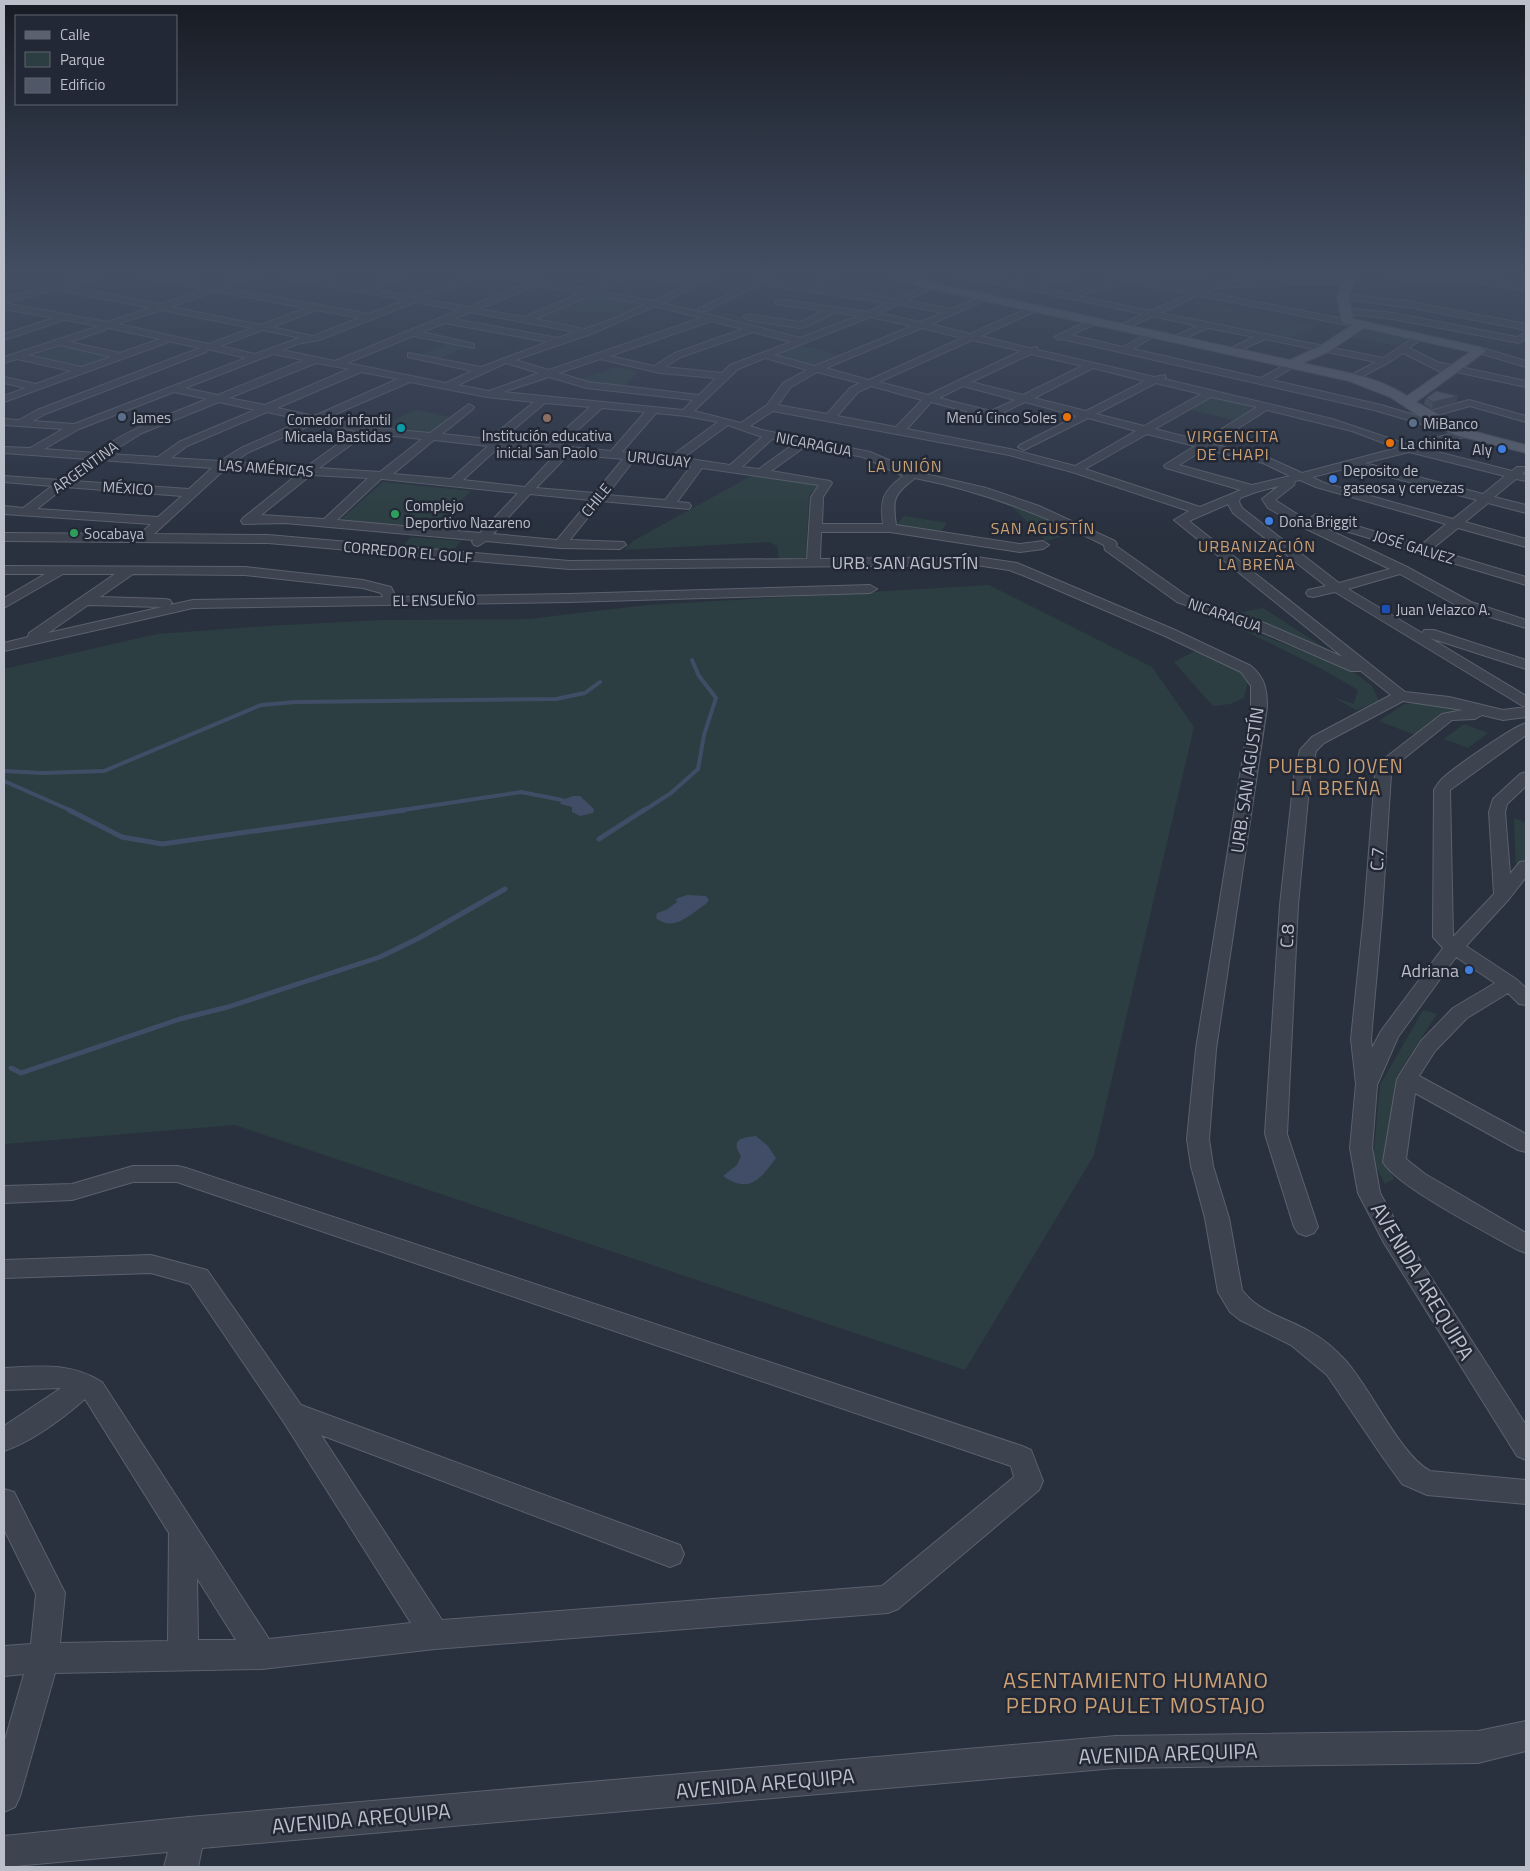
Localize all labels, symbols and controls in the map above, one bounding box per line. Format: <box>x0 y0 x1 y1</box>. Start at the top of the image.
legend <box>15 15 178 105</box>
text: Calle <box>60 23 90 46</box>
text: Parque <box>60 48 105 71</box>
text: Edificio <box>60 73 105 96</box>
place label: James <box>132 406 171 429</box>
place label: Menú Cinco Soles <box>946 406 1057 429</box>
place label: Comedor infantil Micaela Bastidas <box>284 408 391 448</box>
marker: James <box>116 411 128 423</box>
marker: Menú Cinco Soles <box>1061 411 1073 423</box>
marker: Institución educativa inicial San Paolo <box>541 412 553 424</box>
place label: MiBanco <box>1423 412 1478 435</box>
marker: MiBanco <box>1407 417 1419 429</box>
marker: Comedor infantil Micaela Bastidas <box>395 422 407 434</box>
place label: Institución educativa inicial San Paolo <box>482 424 613 464</box>
district label: VIRGENCITA DE CHAPI <box>1187 424 1279 466</box>
street label: NICARAGUA <box>774 425 854 463</box>
place label: La chinita <box>1400 432 1460 455</box>
street label: ARGENTINA <box>47 435 123 499</box>
marker: La chinita <box>1384 437 1396 449</box>
place label: Aly <box>1472 438 1492 461</box>
marker: Aly <box>1496 443 1508 455</box>
street label: URUGUAY <box>626 444 692 474</box>
street label: LAS AMÉRICAS <box>218 453 314 483</box>
district label: LA UNIÓN <box>867 454 943 478</box>
place label: Deposito de gaseosa y cervezas <box>1343 459 1464 499</box>
marker: Deposito de gaseosa y cervezas <box>1327 473 1339 485</box>
street label: MÉXICO <box>102 475 154 501</box>
street label: CHILE <box>575 478 617 522</box>
place label: Complejo Deportivo Nazareno <box>405 494 531 534</box>
marker: Complejo Deportivo Nazareno <box>389 508 401 520</box>
place label: Doña Briggit <box>1279 510 1358 533</box>
marker: Doña Briggit <box>1263 515 1275 527</box>
district label: SAN AGUSTÍN <box>991 516 1095 540</box>
place label: Socabaya <box>84 522 145 545</box>
street label: JOSÉ GALVEZ <box>1371 524 1457 570</box>
marker: Socabaya <box>68 527 80 539</box>
district label: URBANIZACIÓN LA BREÑA <box>1198 534 1316 576</box>
street label: CORREDOR EL GOLF <box>342 535 474 569</box>
street label: URB. SAN AGUSTÍN <box>831 549 979 576</box>
street label: EL ENSUEÑO <box>392 588 476 612</box>
street label: NICARAGUA <box>1185 592 1265 638</box>
place label: Juan Velazco A. <box>1396 598 1491 621</box>
marker: Juan Velazco A. <box>1380 603 1392 615</box>
street label: URB. SAN AGUSTÍN <box>1223 705 1271 855</box>
district label: PUEBLO JOVEN LA BREÑA <box>1268 751 1404 802</box>
street label: C.7 <box>1363 846 1391 872</box>
street label: C.8 <box>1273 923 1301 949</box>
place label: Adriana <box>1401 957 1459 984</box>
marker: Adriana <box>1463 964 1475 976</box>
street label: AVENIDA AREQUIPA <box>1363 1196 1483 1366</box>
district label: ASENTAMIENTO HUMANO PEDRO PAULET MOSTAJO <box>1003 1663 1269 1722</box>
street label: AVENIDA AREQUIPA <box>1078 1734 1259 1772</box>
street label: AVENIDA AREQUIPA <box>674 1759 856 1807</box>
street label: AVENIDA AREQUIPA <box>270 1794 452 1842</box>

